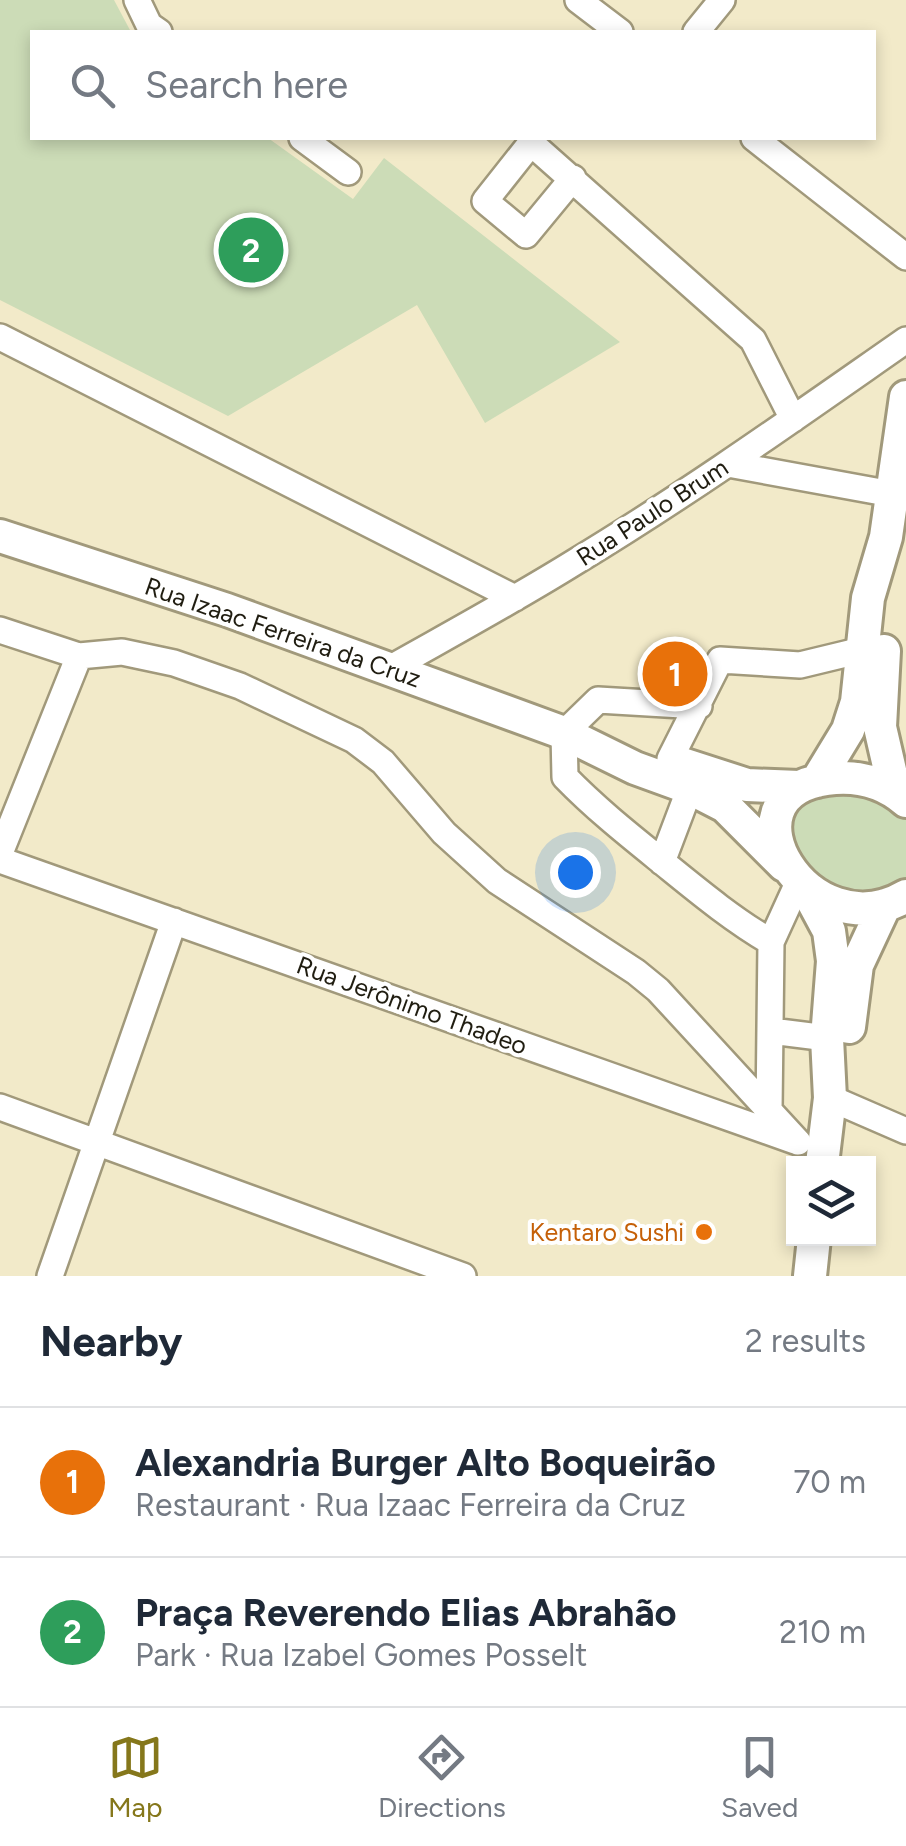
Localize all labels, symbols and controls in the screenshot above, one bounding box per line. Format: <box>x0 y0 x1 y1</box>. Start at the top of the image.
search box <box>30 30 876 140</box>
icon: search <box>65 58 120 113</box>
text: Search here <box>145 62 348 108</box>
pin: 2 <box>218 212 284 288</box>
street label: Rua Paulo Brum <box>571 452 733 572</box>
street label: Rua Izaac Ferreira da Cruz <box>141 571 425 693</box>
pin: 1 <box>642 636 708 712</box>
your location <box>550 847 601 898</box>
street label: Rua Jerônimo Thadeo <box>293 949 531 1061</box>
map controls <box>786 1156 876 1246</box>
button: layers <box>786 1156 876 1246</box>
place label: Kentaro Sushi <box>529 1217 684 1247</box>
marker: Kentaro Sushi <box>693 1221 715 1243</box>
text: Nearby <box>40 1316 182 1367</box>
text: 2 results <box>745 1322 866 1360</box>
text: Alexandria Burger Alto Boqueirão <box>135 1440 716 1486</box>
text: 1 <box>66 1463 79 1501</box>
text: 70 m <box>793 1463 866 1501</box>
text: Restaurant · Rua Izaac Ferreira da Cruz <box>135 1486 686 1524</box>
text: Praça Reverendo Elias Abrahão <box>135 1590 677 1636</box>
text: 2 <box>63 1613 82 1651</box>
text: 210 m <box>779 1613 866 1651</box>
text: Park · Rua Izabel Gomes Posselt <box>135 1636 587 1674</box>
tab: Map <box>108 1730 163 1824</box>
tab: Directions <box>378 1730 506 1824</box>
tab: Saved <box>721 1730 798 1824</box>

